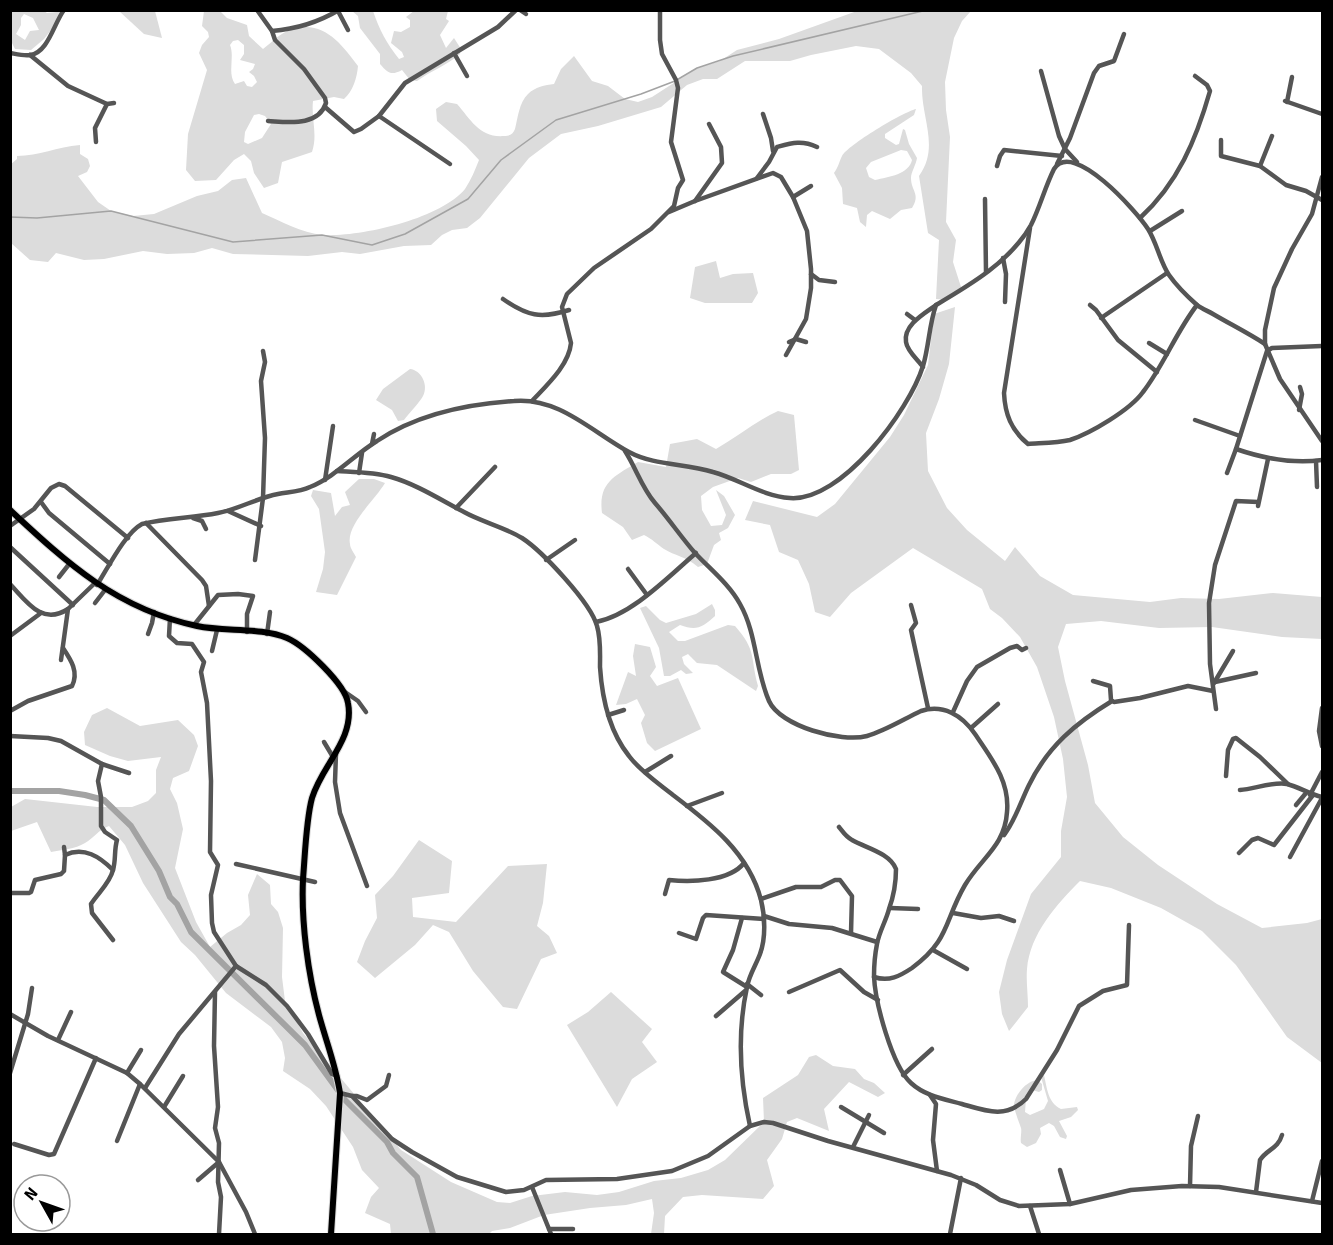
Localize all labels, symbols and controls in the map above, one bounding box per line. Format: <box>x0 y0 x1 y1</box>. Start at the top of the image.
north arrow <box>12 1173 72 1233</box>
text: N <box>20 1183 43 1205</box>

